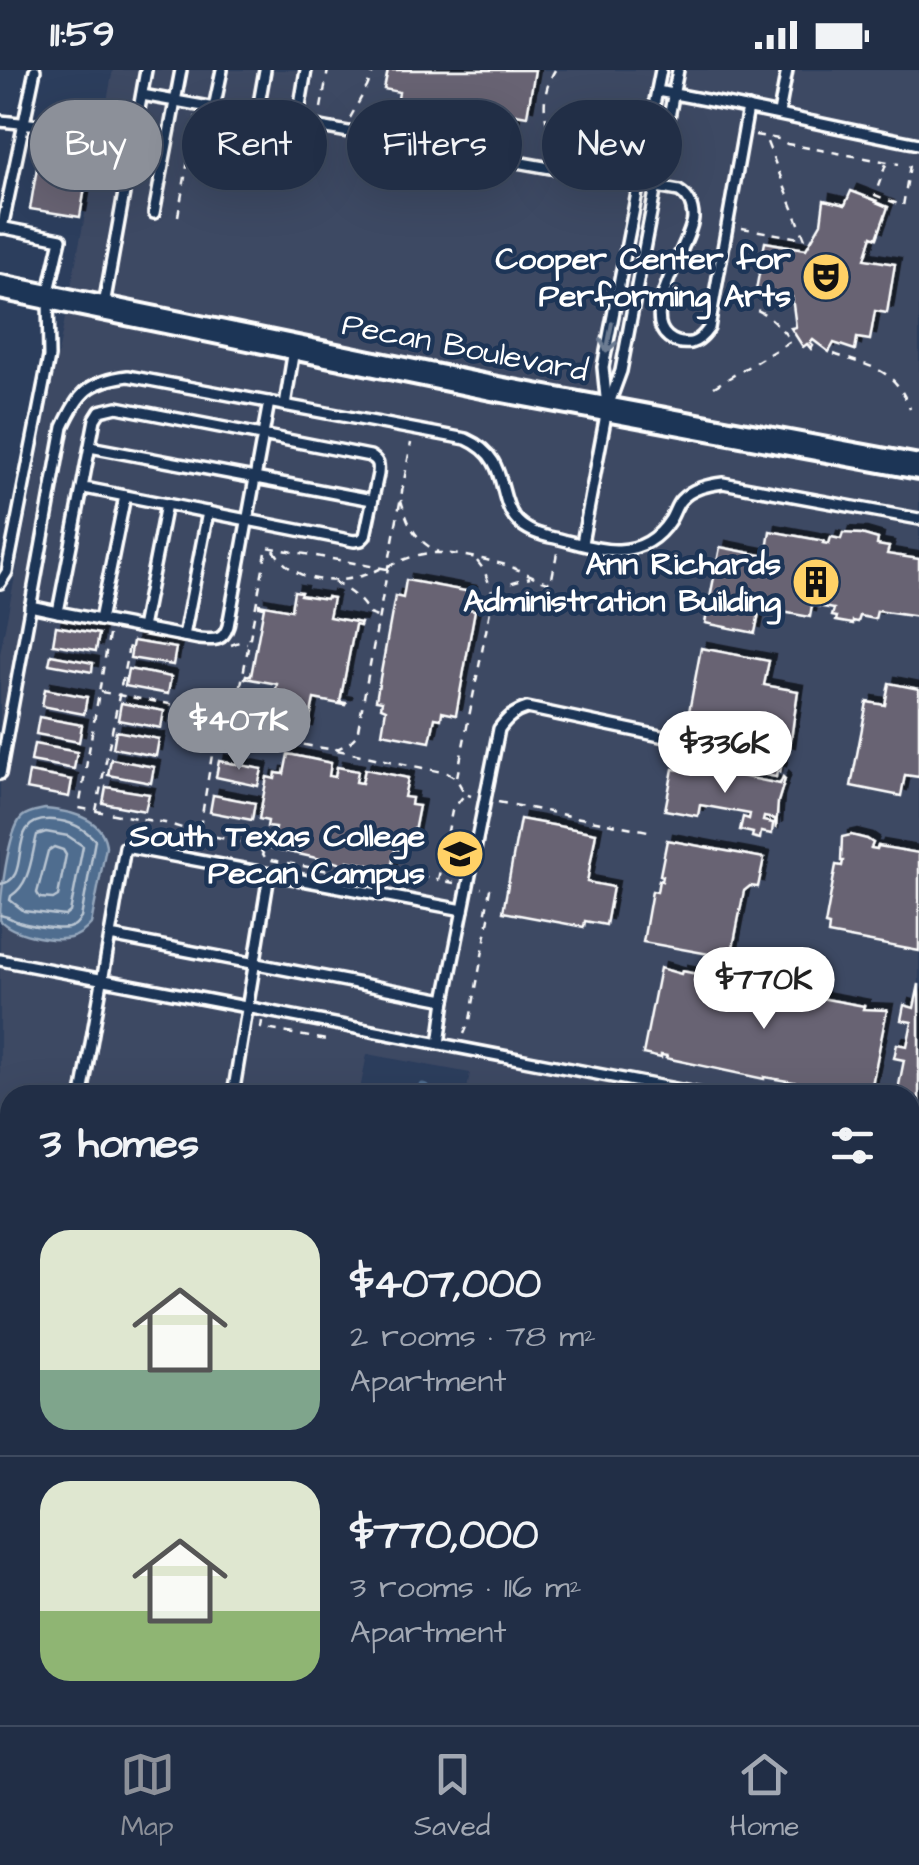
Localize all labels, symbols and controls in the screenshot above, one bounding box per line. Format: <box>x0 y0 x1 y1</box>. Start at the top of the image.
text: 11:59 <box>50 9 115 61</box>
chip: Buy <box>30 100 162 190</box>
chip: Rent <box>182 100 327 190</box>
chip: Filters <box>347 100 522 190</box>
chip: New <box>542 100 682 190</box>
place label: Cooper Center for Performing Arts <box>495 237 791 320</box>
theatre icon: Cooper Center for Performing Arts <box>800 251 852 303</box>
street label: Pecan Boulevard <box>338 302 592 394</box>
one-way arrow <box>599 321 618 353</box>
place label: Ann Richards Administration Building <box>463 542 782 625</box>
building icon: Ann Richards Administration Building <box>790 556 842 608</box>
pin: $407K <box>169 688 309 773</box>
text: $407K <box>190 698 288 743</box>
pin: $336K <box>655 711 795 796</box>
text: $336K <box>680 721 770 766</box>
place label: South Texas College Pecan Campus <box>128 814 425 896</box>
school or university icon: South Texas College Pecan Campus <box>434 828 486 880</box>
pin: $770K <box>694 947 834 1032</box>
text: $770K <box>716 957 812 1002</box>
text: 3 homes <box>40 1116 199 1174</box>
icon: filters <box>825 1118 880 1173</box>
text: $407,000 <box>350 1256 541 1314</box>
icon: home <box>120 1270 240 1390</box>
text: 2 rooms · 78 m² <box>350 1314 596 1359</box>
text: Apartment <box>350 1359 506 1404</box>
text: $770,000 <box>350 1507 539 1565</box>
icon: home <box>120 1521 240 1641</box>
text: 3 rooms · 116 m² <box>350 1565 582 1610</box>
text: Apartment <box>350 1610 506 1655</box>
tab: Map <box>120 1747 175 1846</box>
tab: Saved <box>414 1747 490 1846</box>
tab: Home <box>730 1747 799 1846</box>

